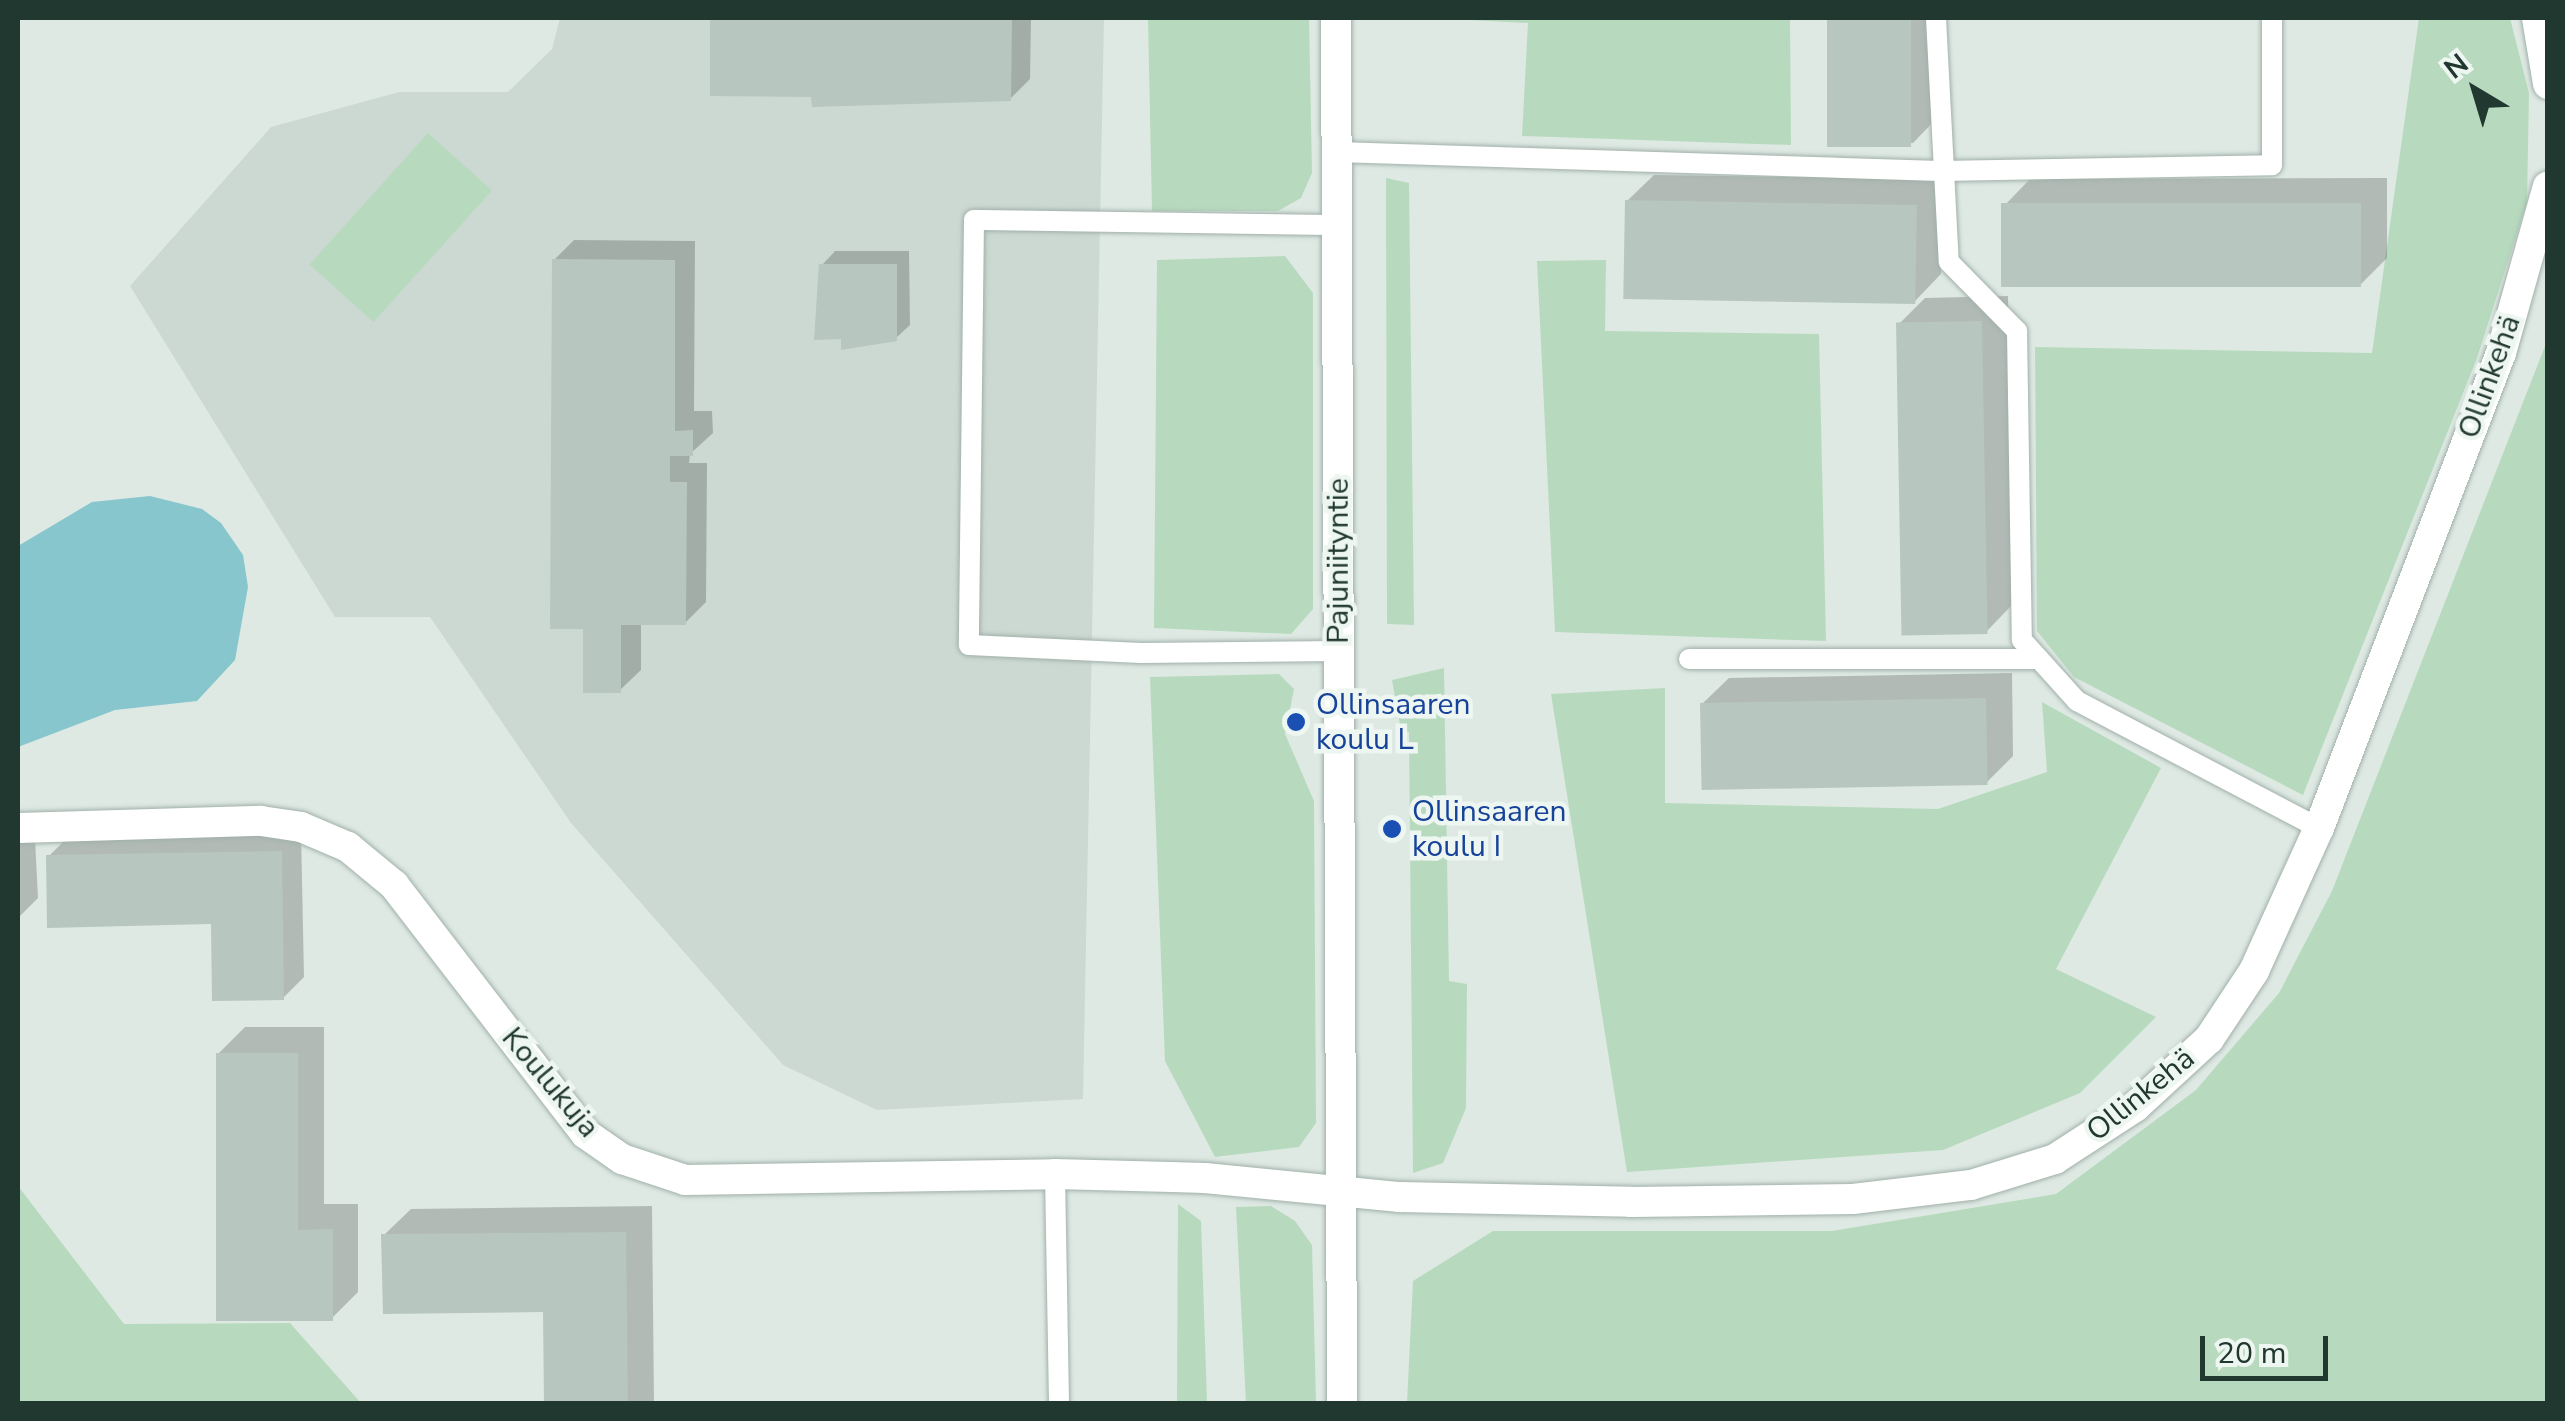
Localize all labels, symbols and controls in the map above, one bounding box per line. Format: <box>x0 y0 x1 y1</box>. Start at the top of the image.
north arrow <box>2425 40 2525 140</box>
text: N <box>2437 45 2476 88</box>
street label: Ollinkehä <box>2451 311 2529 443</box>
street label: Pajuniityntie <box>1321 478 1357 644</box>
place label: Ollinsaaren koulu L <box>1316 687 1471 758</box>
marker: Ollinsaaren koulu L <box>1285 711 1307 733</box>
place label: Ollinsaaren koulu I <box>1412 794 1567 864</box>
marker: Ollinsaaren koulu I <box>1381 818 1403 840</box>
street label: Koulukuja <box>494 1021 606 1145</box>
street label: Ollinkehä <box>2080 1041 2202 1149</box>
scale bar <box>2205 1316 2332 1378</box>
text: 20 m <box>2217 1333 2286 1374</box>

